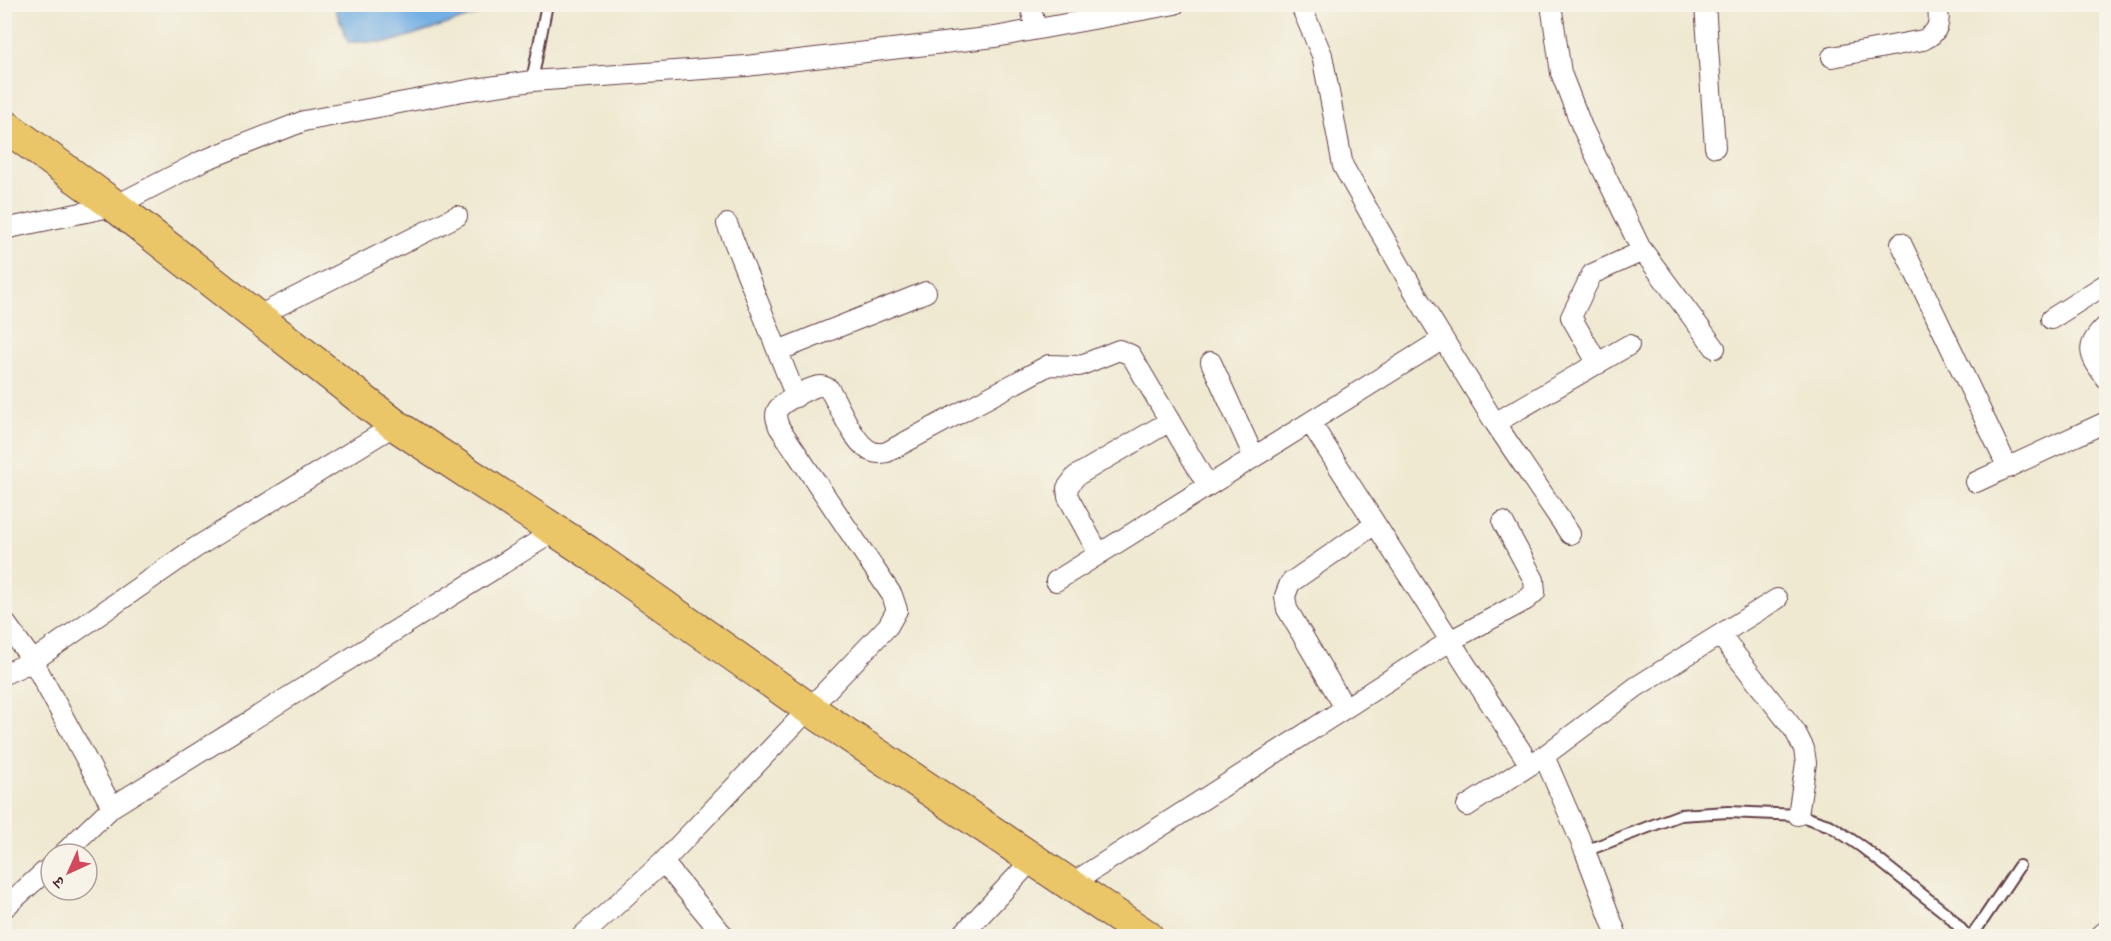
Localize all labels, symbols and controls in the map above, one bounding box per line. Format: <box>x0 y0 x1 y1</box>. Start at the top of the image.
north arrow <box>39 842 99 902</box>
text: उ <box>47 870 70 893</box>

